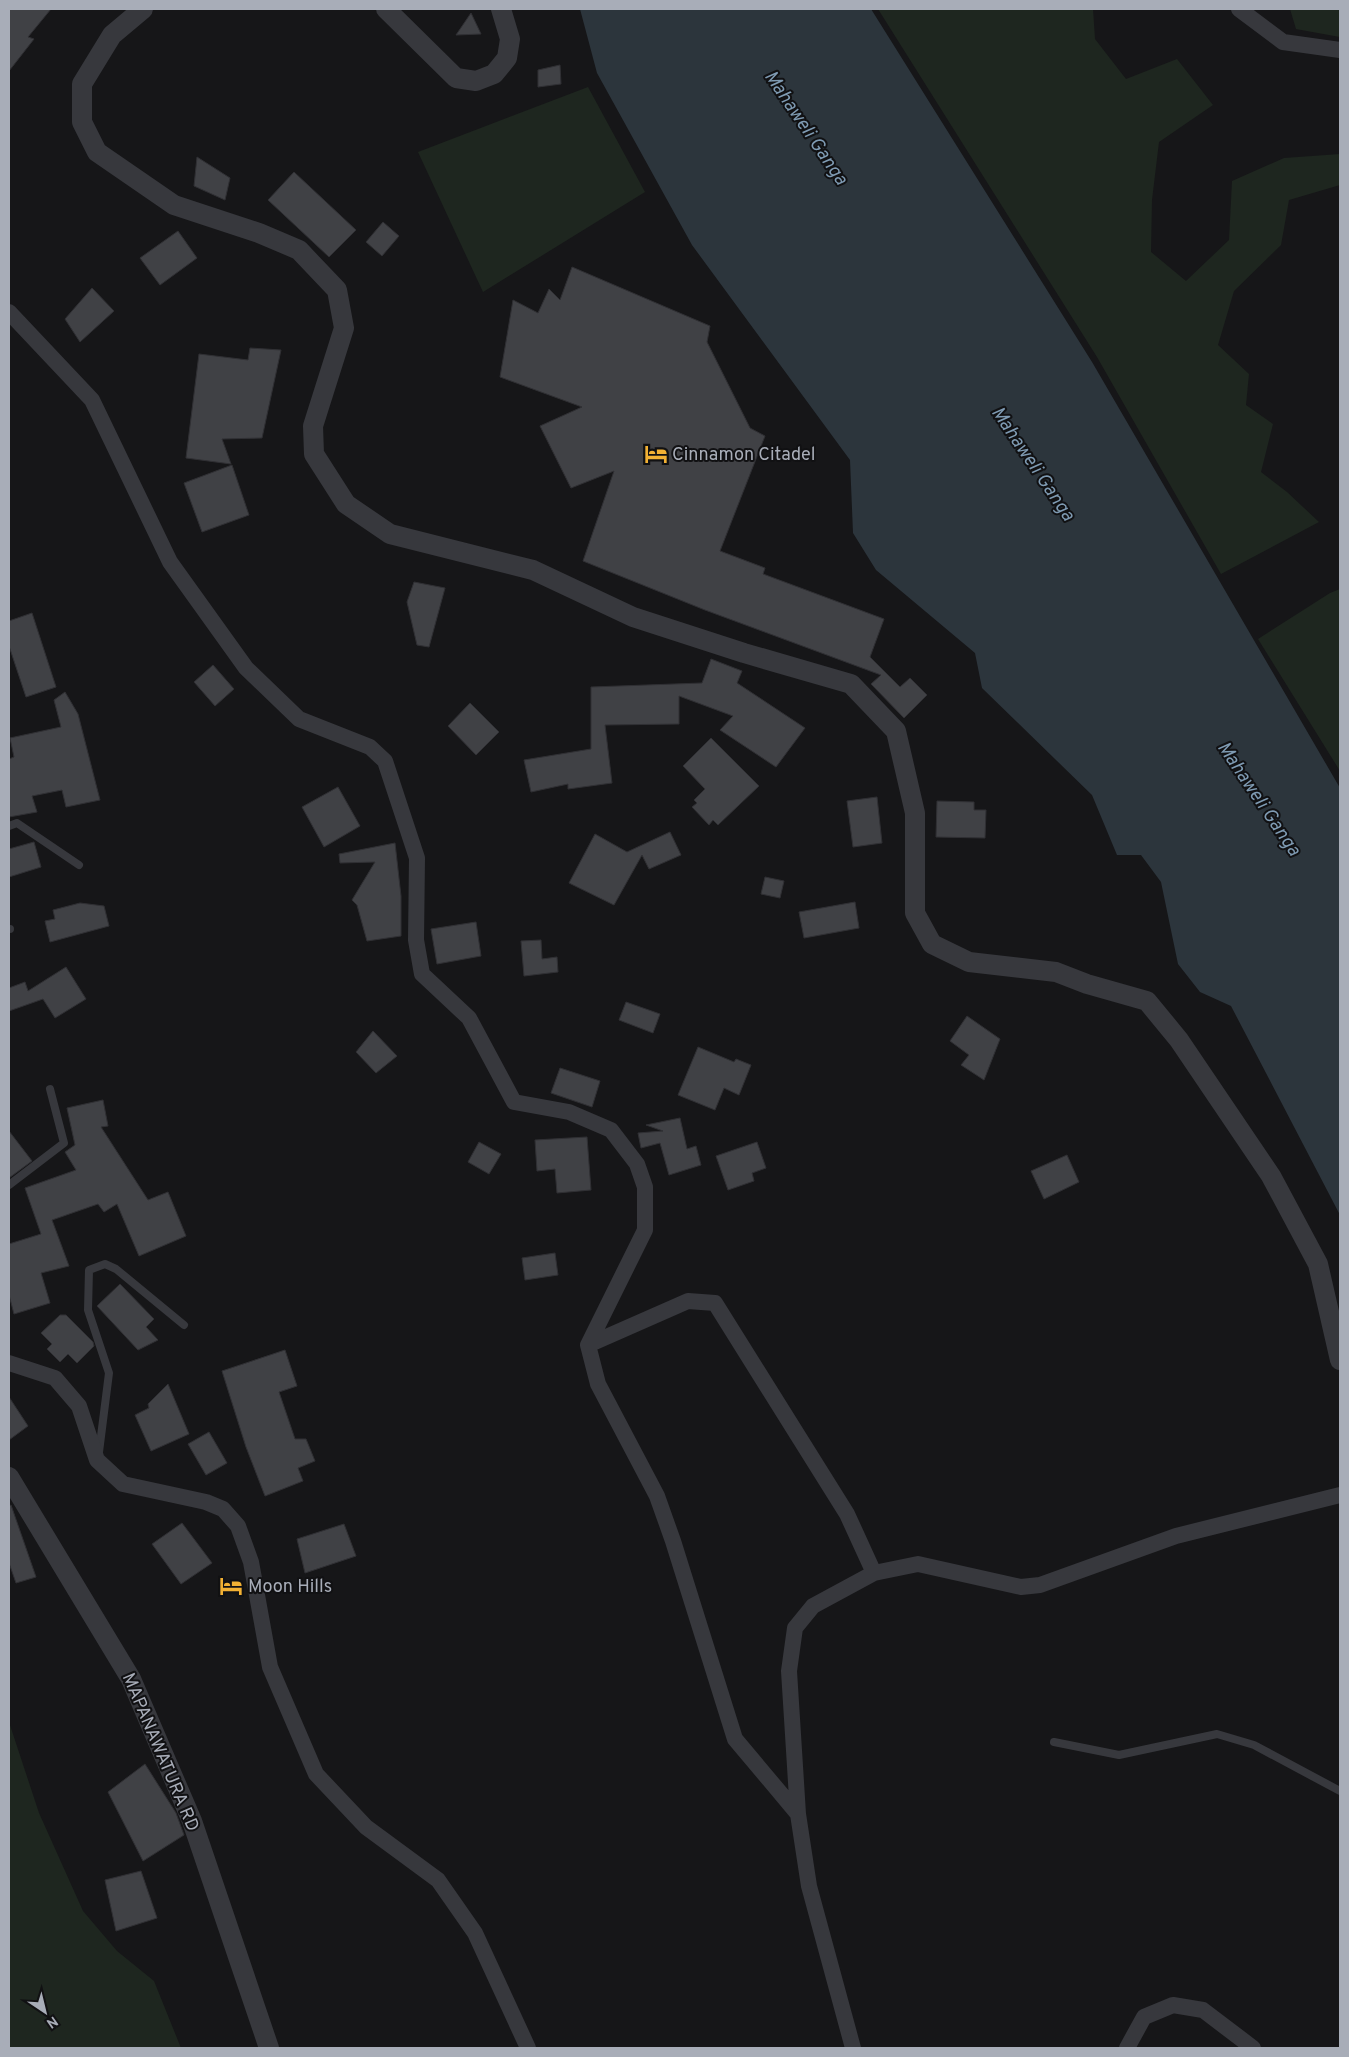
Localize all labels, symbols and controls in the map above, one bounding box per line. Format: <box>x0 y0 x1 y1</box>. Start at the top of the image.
water label: Mahaweli Ganga <box>758 66 853 190</box>
water label: Mahaweli Ganga <box>985 402 1080 526</box>
hotel icon: Cinnamon Citadel <box>643 441 669 467</box>
place label: Cinnamon Citadel <box>672 444 815 467</box>
water label: Mahaweli Ganga <box>1211 737 1306 861</box>
hotel icon: Moon Hills <box>218 1573 244 1599</box>
place label: Moon Hills <box>248 1576 332 1599</box>
street label: MAPANAWATURA RD <box>116 1670 203 1835</box>
north arrow <box>20 1987 70 2037</box>
text: N <box>43 2012 61 2031</box>

